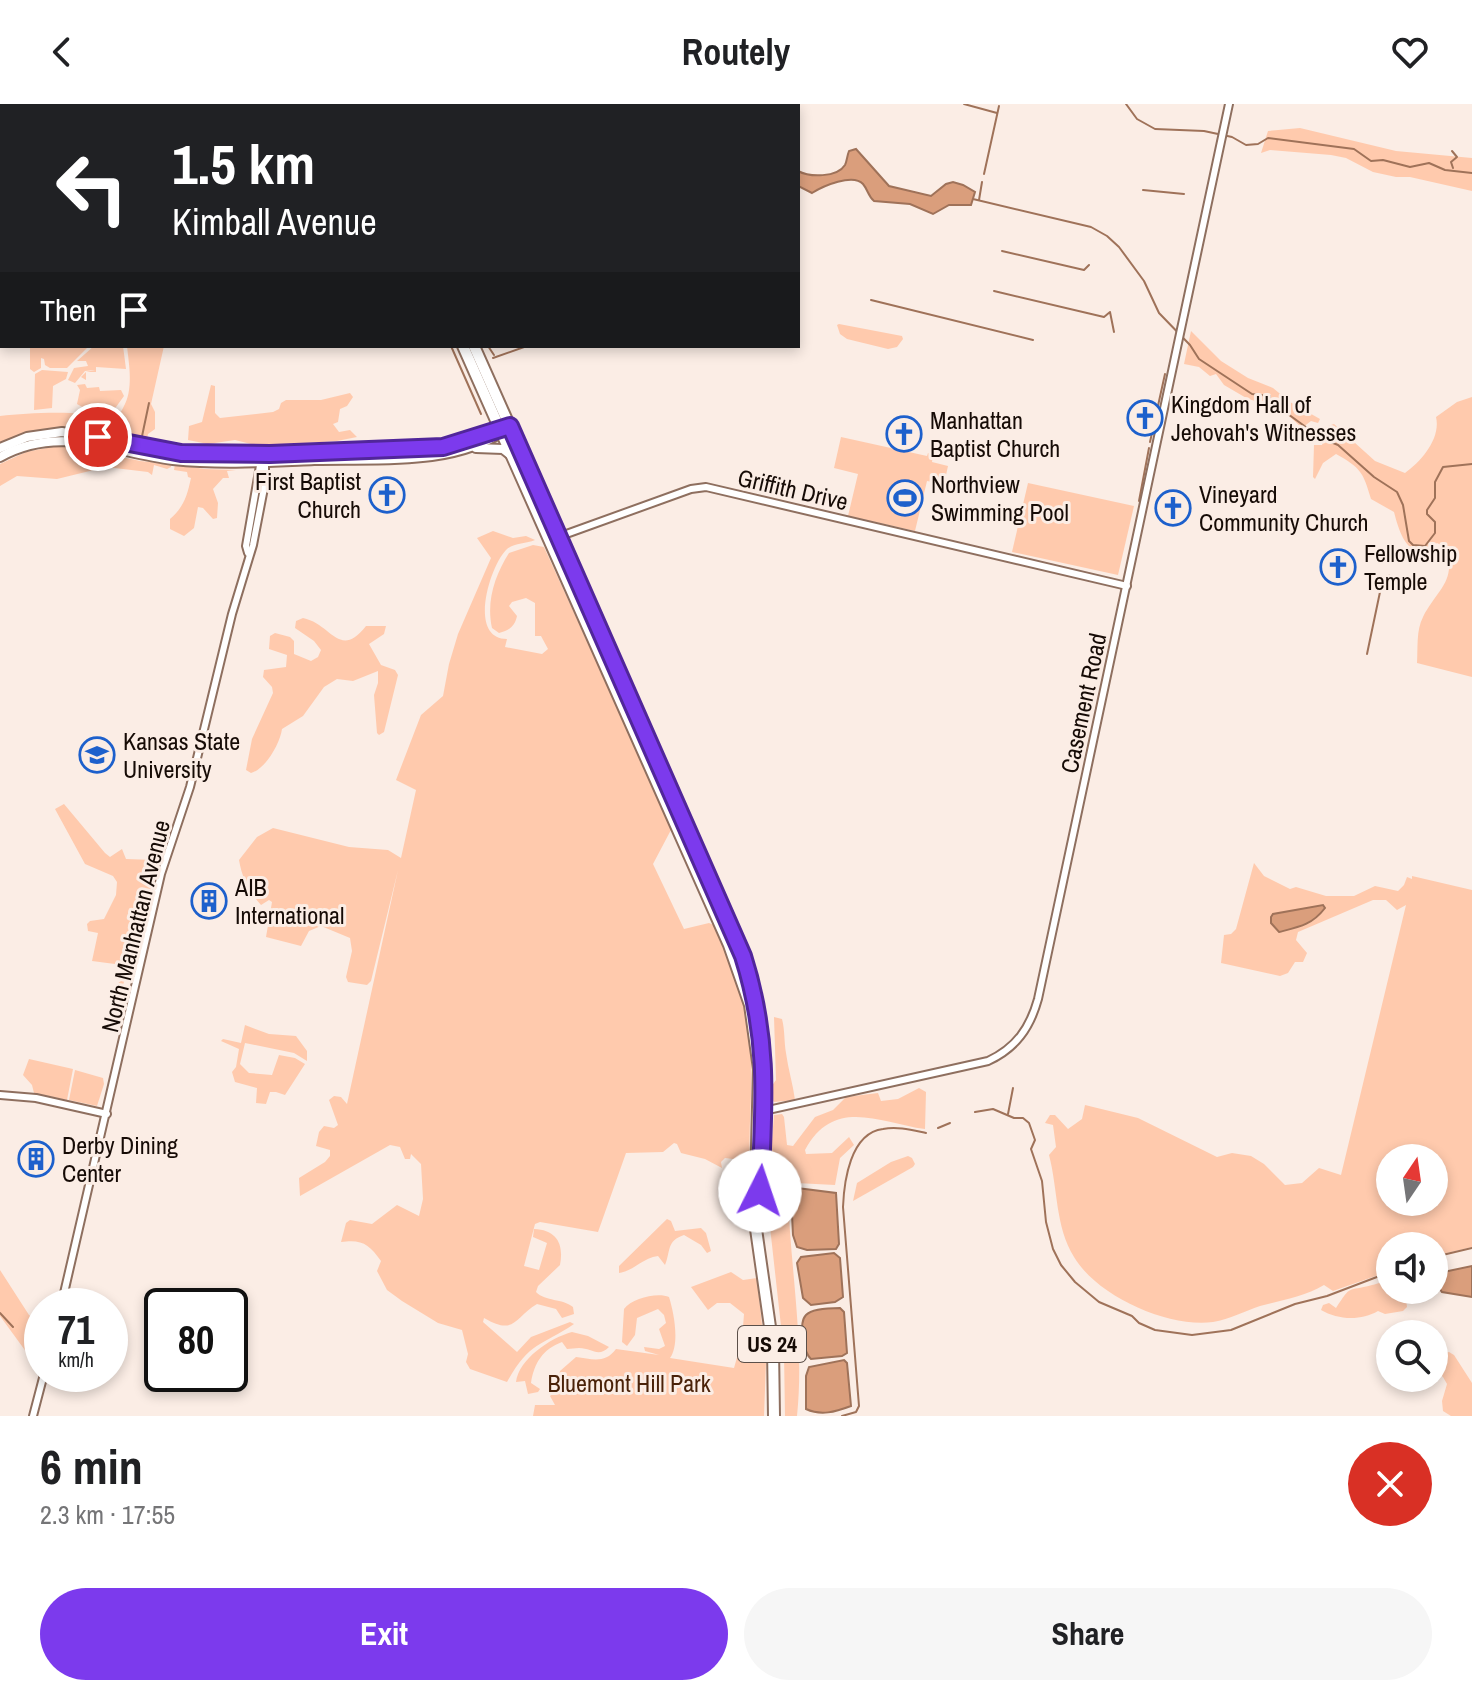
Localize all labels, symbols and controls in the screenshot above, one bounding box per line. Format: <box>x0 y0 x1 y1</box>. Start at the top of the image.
text: Routely <box>682 28 790 76</box>
icon: back <box>40 30 84 74</box>
icon: heart <box>1388 30 1432 74</box>
text: 1.5 km <box>172 126 315 201</box>
icon: left <box>40 136 144 240</box>
text: Kimball Avenue <box>172 198 377 246</box>
icon: arrive <box>112 288 156 332</box>
text: Then <box>40 290 96 330</box>
place label: Kingdom Hall of Jehovah's Witnesses <box>1171 388 1356 448</box>
church icon: Kingdom Hall of Jehovah's Witnesses <box>1126 399 1164 437</box>
pin <box>64 403 132 471</box>
place label: Manhattan Baptist Church <box>930 404 1060 464</box>
icon: arrive <box>76 415 120 459</box>
church icon: Manhattan Baptist Church <box>885 415 923 453</box>
street label: Griffith Drive <box>735 461 851 517</box>
place label: First Baptist Church <box>255 465 362 525</box>
place label: Northview Swimming Pool <box>931 468 1069 528</box>
church icon: First Baptist Church <box>368 476 406 514</box>
place label: Vineyard Community Church <box>1199 478 1369 538</box>
sports icon: Northview Swimming Pool <box>886 479 924 517</box>
church icon: Vineyard Community Church <box>1154 489 1192 527</box>
place label: Fellowship Temple <box>1364 537 1457 597</box>
church icon: Fellowship Temple <box>1319 548 1357 586</box>
street label: Casement Road <box>1053 630 1113 776</box>
place label: Kansas State University <box>123 725 240 785</box>
school or university icon: Kansas State University <box>78 736 116 774</box>
street label: North Manhattan Avenue <box>93 817 177 1035</box>
place label: AIB International <box>234 871 344 931</box>
building icon: AIB International <box>190 882 228 920</box>
place label: Derby Dining Center <box>62 1129 178 1189</box>
building icon: Derby Dining Center <box>17 1140 55 1178</box>
north arrow <box>1376 1144 1448 1216</box>
map controls <box>1376 1144 1448 1392</box>
position arrow <box>718 1149 802 1233</box>
button: sound <box>1376 1232 1448 1304</box>
speed limit sign: 80 <box>144 1288 248 1392</box>
text: 71 <box>58 1303 94 1356</box>
button: search <box>1376 1320 1448 1392</box>
road number: US 24 <box>738 1326 806 1362</box>
text: km/h <box>58 1346 94 1373</box>
park label: Bluemont Hill Park <box>548 1367 711 1399</box>
text: 6 min <box>40 1434 143 1499</box>
button: close <box>1348 1442 1432 1526</box>
text: 2.3 km · 17:55 <box>40 1497 175 1532</box>
button: Exit <box>40 1588 728 1680</box>
button: Share <box>744 1588 1432 1680</box>

